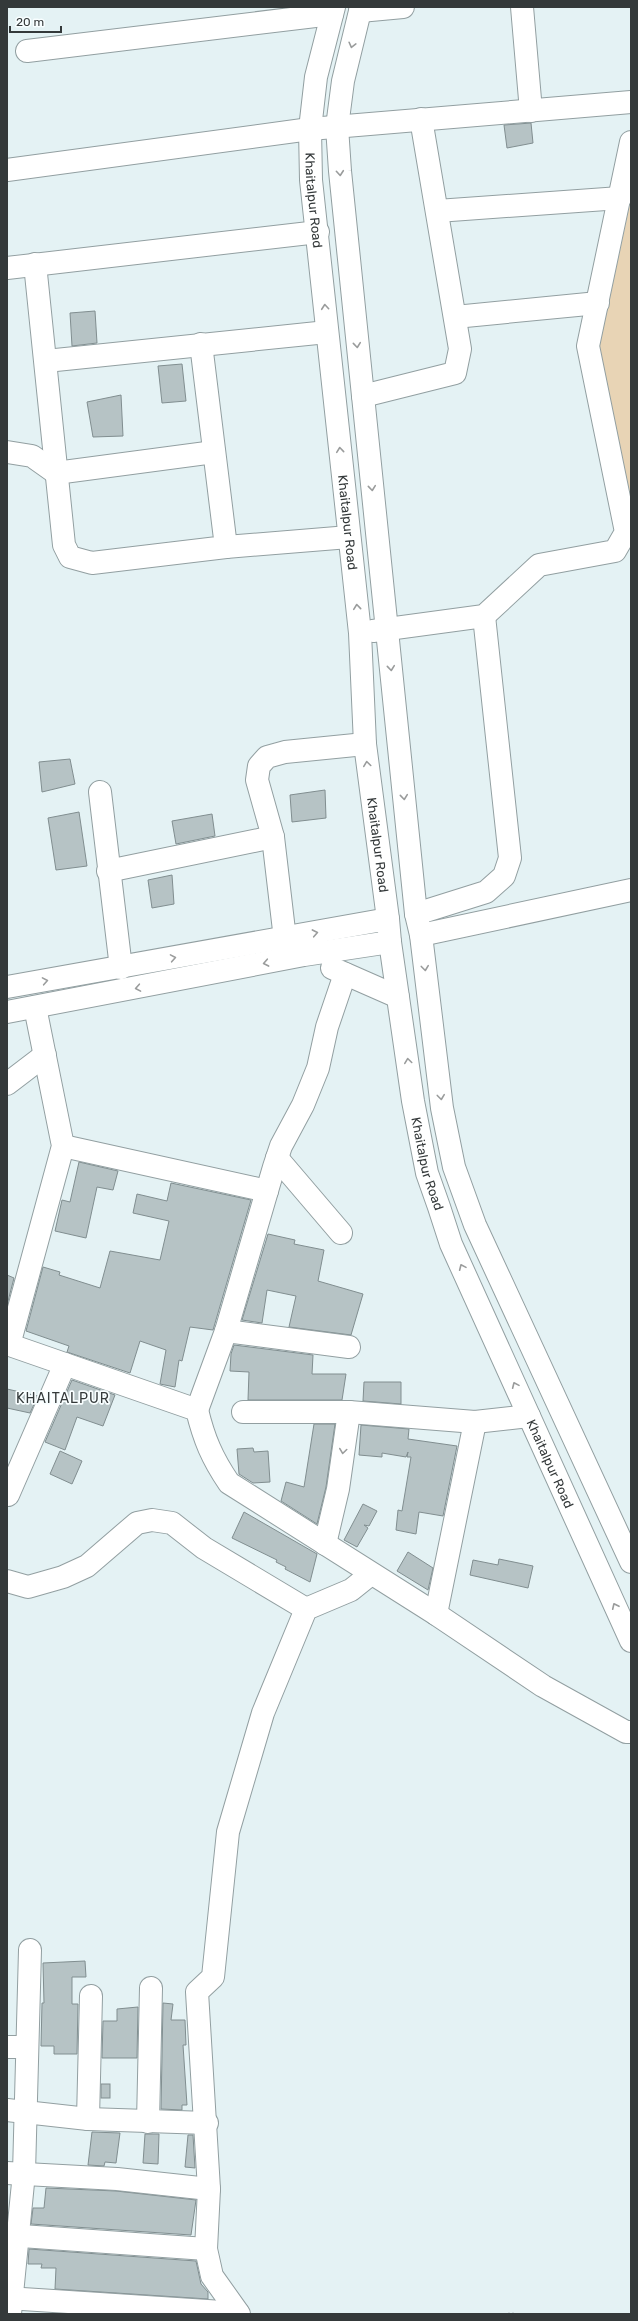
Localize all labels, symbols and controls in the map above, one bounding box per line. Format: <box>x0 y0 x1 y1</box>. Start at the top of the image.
scale bar <box>10 8 61 34</box>
text: 20 m <box>16 15 44 29</box>
one-way arrow <box>348 42 356 48</box>
street label: Khaitalpur Road <box>302 152 325 249</box>
one-way arrow <box>335 170 344 176</box>
one-way arrow <box>320 304 329 310</box>
one-way arrow <box>353 341 362 348</box>
one-way arrow <box>336 447 345 453</box>
street label: Khaitalpur Road <box>335 474 360 571</box>
one-way arrow <box>367 485 376 491</box>
one-way arrow <box>353 604 362 610</box>
one-way arrow <box>386 665 395 671</box>
one-way arrow <box>363 761 372 768</box>
one-way arrow <box>399 794 408 800</box>
street label: Khaitalpur Road <box>364 796 391 893</box>
one-way arrow <box>312 929 318 938</box>
one-way arrow <box>170 955 177 963</box>
one-way arrow <box>263 958 269 966</box>
one-way arrow <box>420 965 429 971</box>
one-way arrow <box>42 977 49 986</box>
one-way arrow <box>135 983 141 992</box>
one-way arrow <box>404 1058 413 1064</box>
one-way arrow <box>436 1094 445 1100</box>
street label: Khaitalpur Road <box>408 1116 447 1212</box>
one-way arrow <box>459 1263 467 1271</box>
one-way arrow <box>512 1382 520 1390</box>
district label: KHAITALPUR <box>16 1390 110 1407</box>
street label: Khaitalpur Road <box>523 1417 577 1510</box>
one-way arrow <box>339 1448 348 1454</box>
one-way arrow <box>612 1602 620 1610</box>

